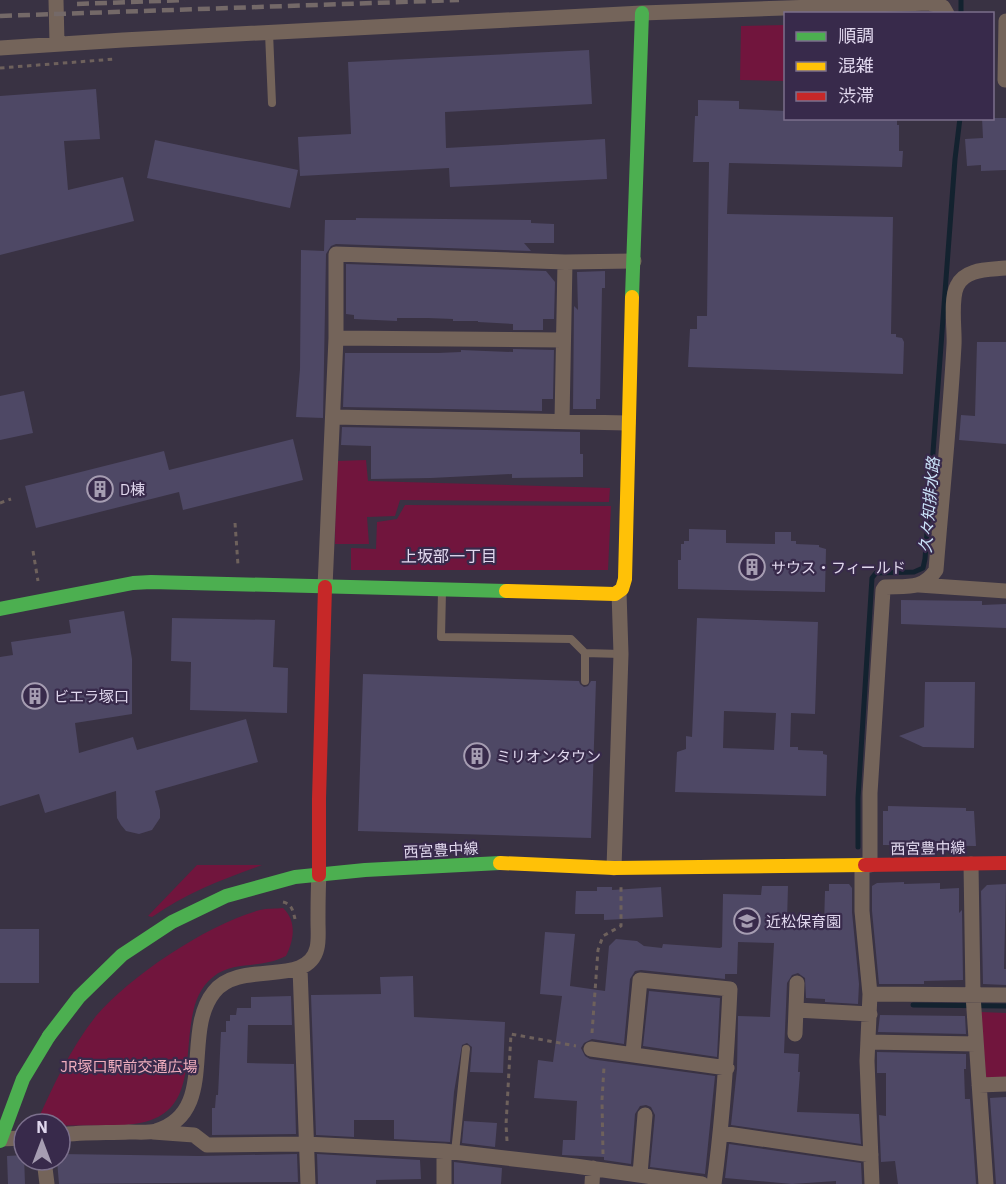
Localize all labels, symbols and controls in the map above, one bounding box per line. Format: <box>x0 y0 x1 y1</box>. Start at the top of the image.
legend <box>784 12 994 120</box>
text: 順調 <box>838 24 874 47</box>
text: 混雑 <box>838 54 874 77</box>
text: 渋滞 <box>838 84 874 107</box>
water label: 久々知排水路 <box>915 454 943 554</box>
building icon: D棟 <box>85 474 115 504</box>
place label: D棟 <box>120 480 145 499</box>
district label: 上坂部一丁目 <box>401 546 497 566</box>
building icon: サウス・フィールド <box>737 552 767 582</box>
place label: サウス・フィールド <box>771 558 906 577</box>
building icon: ビエラ塚口 <box>20 681 50 711</box>
place label: ビエラ塚口 <box>54 687 129 706</box>
building icon: ミリオンタウン <box>462 741 492 771</box>
place label: ミリオンタウン <box>496 747 601 766</box>
street label: 西宮豊中線 <box>890 838 966 858</box>
street label: 西宮豊中線 <box>403 839 479 861</box>
school or university icon: 近松保育園 <box>732 906 762 936</box>
place label: 近松保育園 <box>766 912 841 931</box>
park label: JR塚口駅前交通広場 <box>60 1057 198 1076</box>
north arrow <box>12 1112 72 1172</box>
text: N <box>36 1117 48 1137</box>

